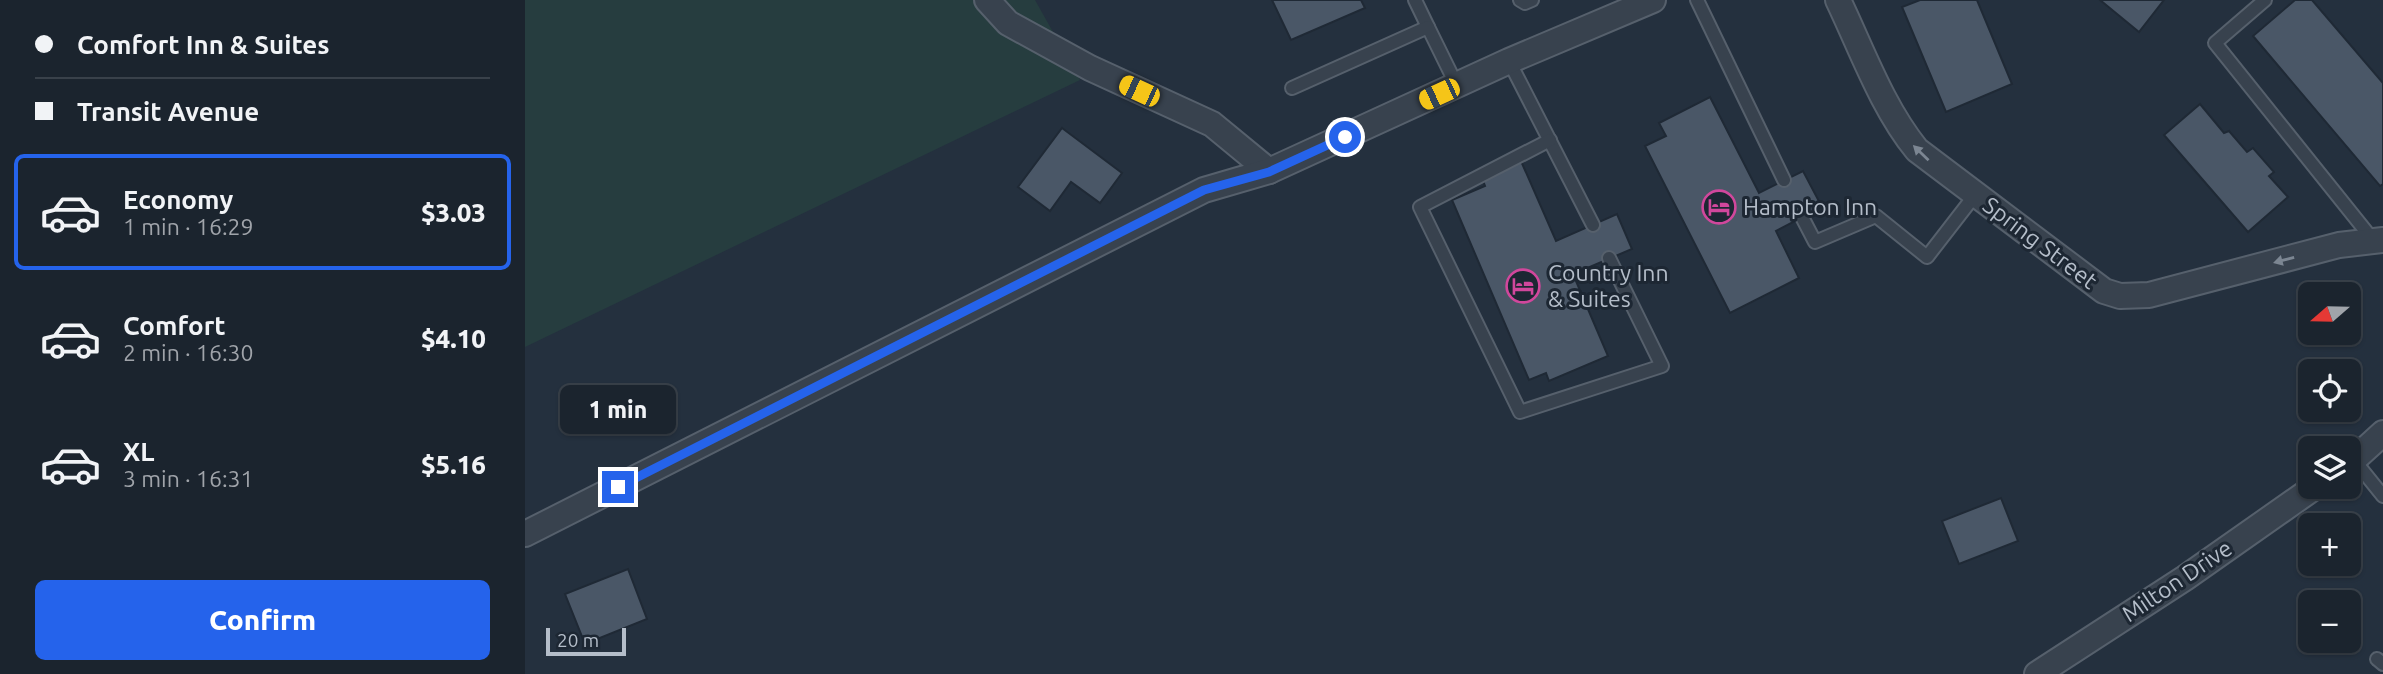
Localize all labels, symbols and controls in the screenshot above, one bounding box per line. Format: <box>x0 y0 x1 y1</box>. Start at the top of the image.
text: Comfort Inn & Suites <box>77 30 330 59</box>
car <box>1116 73 1163 109</box>
car <box>1416 76 1463 112</box>
text: Transit Avenue <box>77 97 259 126</box>
route start <box>1329 121 1361 153</box>
one-way arrow <box>1913 145 1930 161</box>
icon: car <box>39 181 102 244</box>
text: Economy <box>123 185 233 214</box>
hotel icon: Hampton Inn <box>1700 188 1738 226</box>
street label: Spring Street <box>1979 192 2102 293</box>
place label: Hampton Inn <box>1743 194 1877 219</box>
text: $3.03 <box>421 198 486 227</box>
text: 1 min · 16:29 <box>123 214 254 239</box>
one-way arrow <box>2274 255 2295 265</box>
place label: Country Inn & Suites <box>1548 260 1669 311</box>
hotel icon: Country Inn & Suites <box>1504 267 1542 305</box>
north arrow <box>2298 282 2361 345</box>
map controls <box>2298 282 2361 653</box>
icon: car <box>39 307 102 370</box>
text: Comfort <box>123 311 226 340</box>
text: $4.10 <box>421 324 486 353</box>
text: 2 min · 16:30 <box>123 340 254 365</box>
button: locate <box>2298 359 2361 422</box>
callout: 1 min <box>560 386 676 434</box>
text: 1 min <box>589 397 647 422</box>
icon: car <box>39 433 102 496</box>
button: layers <box>2298 436 2361 499</box>
text: XL <box>123 437 154 466</box>
text: $5.16 <box>421 450 486 479</box>
text: 3 min · 16:31 <box>123 466 254 491</box>
route end <box>602 471 634 503</box>
button: + <box>2298 513 2361 576</box>
street label: Milton Drive <box>2117 535 2236 626</box>
button: Confirm <box>35 580 490 660</box>
button: − <box>2298 590 2361 653</box>
scale bar <box>546 625 627 657</box>
text: 20 m <box>557 629 599 651</box>

